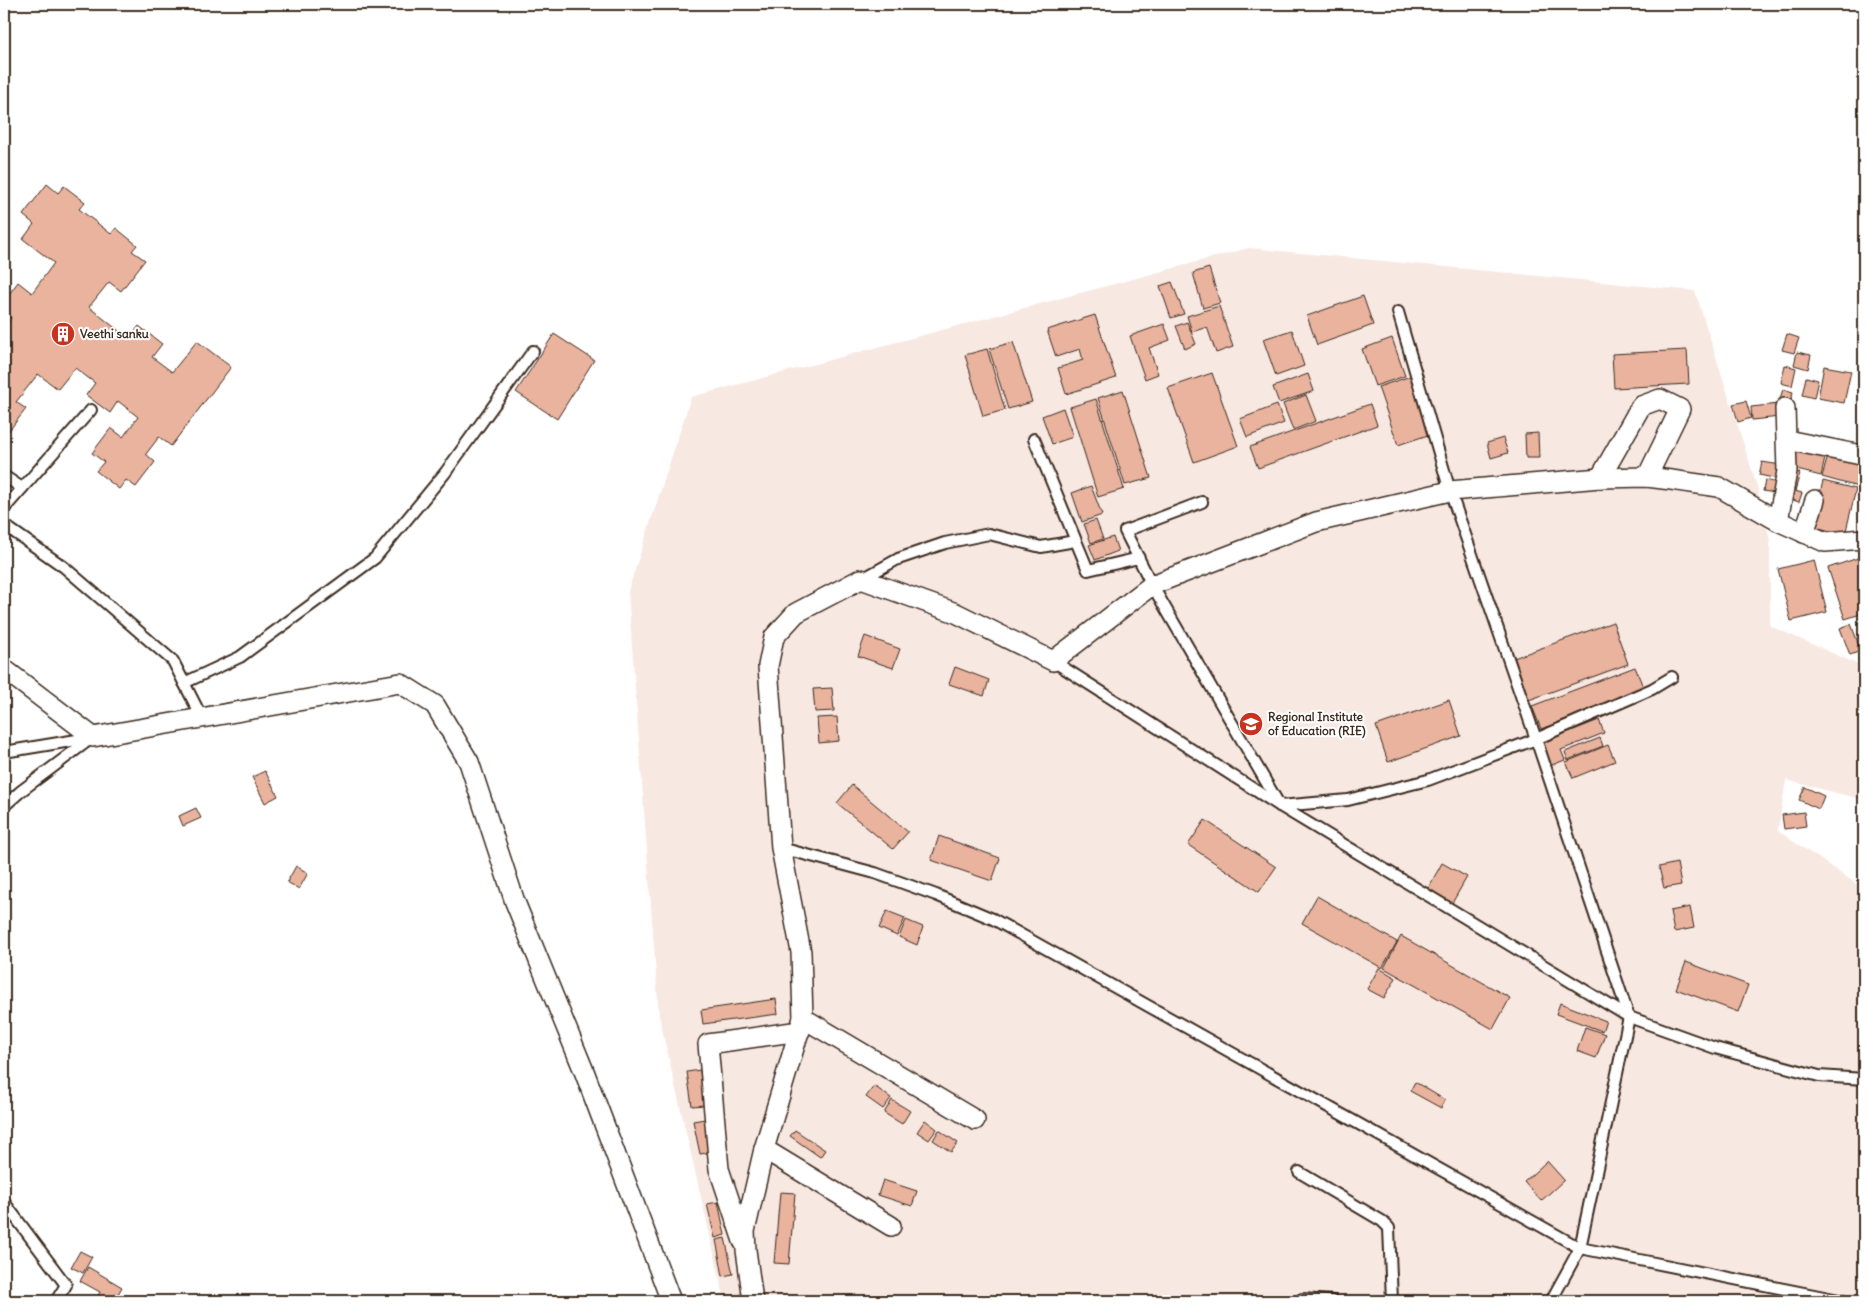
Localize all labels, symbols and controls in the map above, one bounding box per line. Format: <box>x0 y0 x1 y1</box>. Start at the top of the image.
building icon: Veethi sanku <box>50 321 76 347</box>
place label: Veethi sanku <box>80 326 149 341</box>
place label: Regional Institute of Education (RIE) <box>1268 709 1366 739</box>
school or university icon: Regional Institute of Education (RIE) <box>1238 711 1264 737</box>

